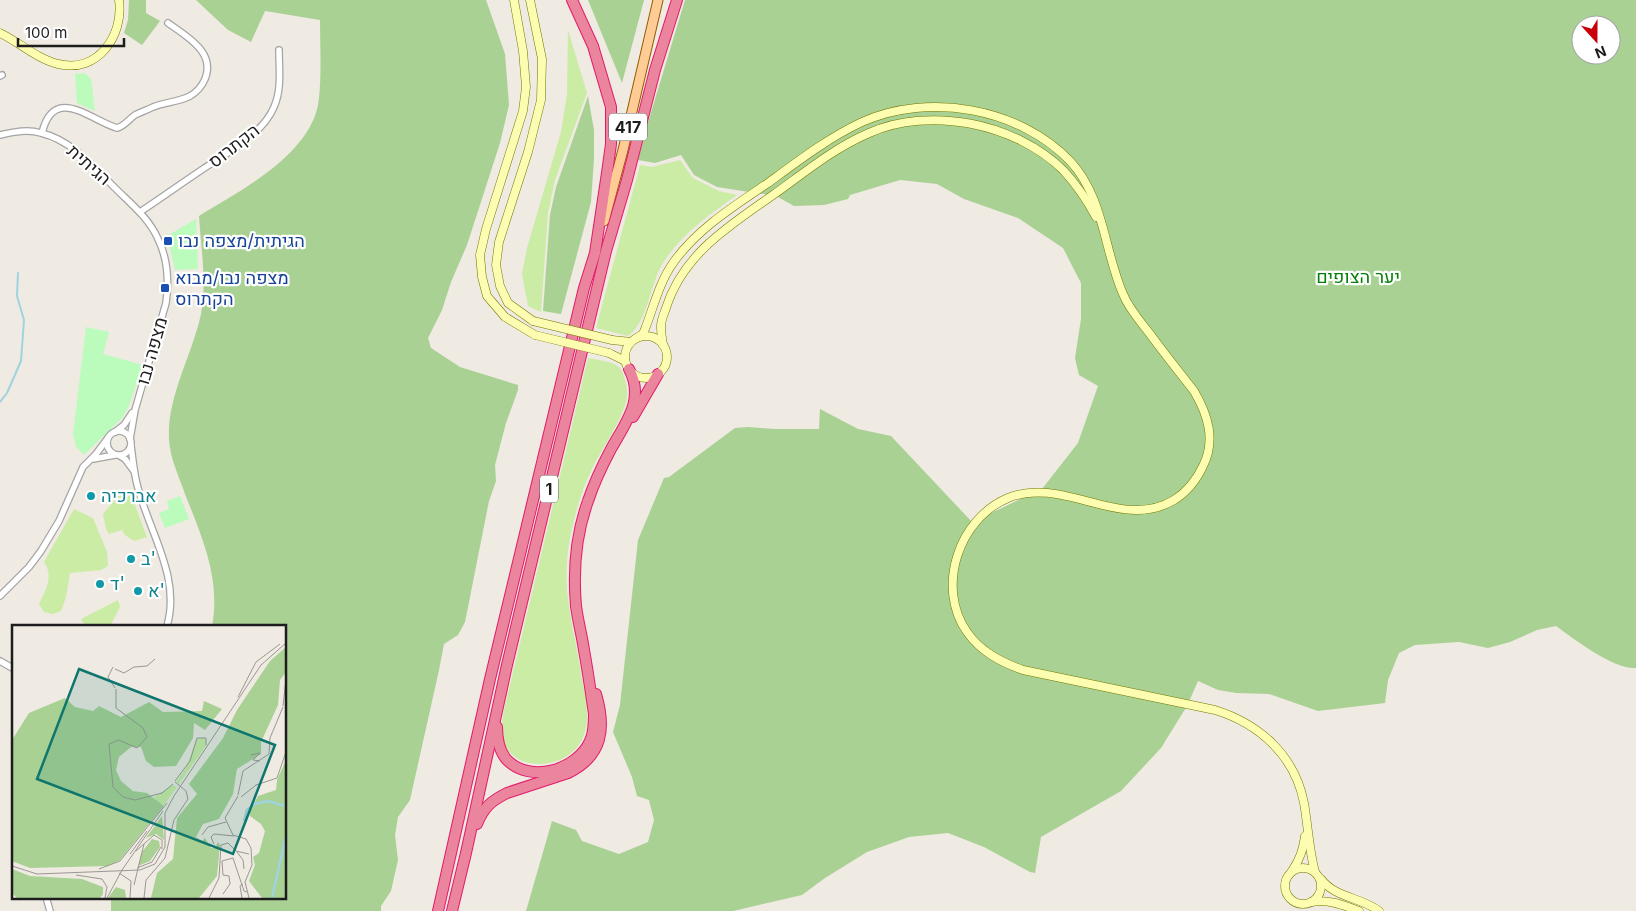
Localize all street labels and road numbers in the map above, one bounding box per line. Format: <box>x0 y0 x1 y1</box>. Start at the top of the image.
road number: 417 <box>609 114 647 140</box>
street label: הקתרוס <box>204 119 263 172</box>
street label: הגיתית <box>63 140 115 189</box>
street label: מצפה נבו <box>132 315 171 387</box>
road number: 1 <box>540 476 558 502</box>

